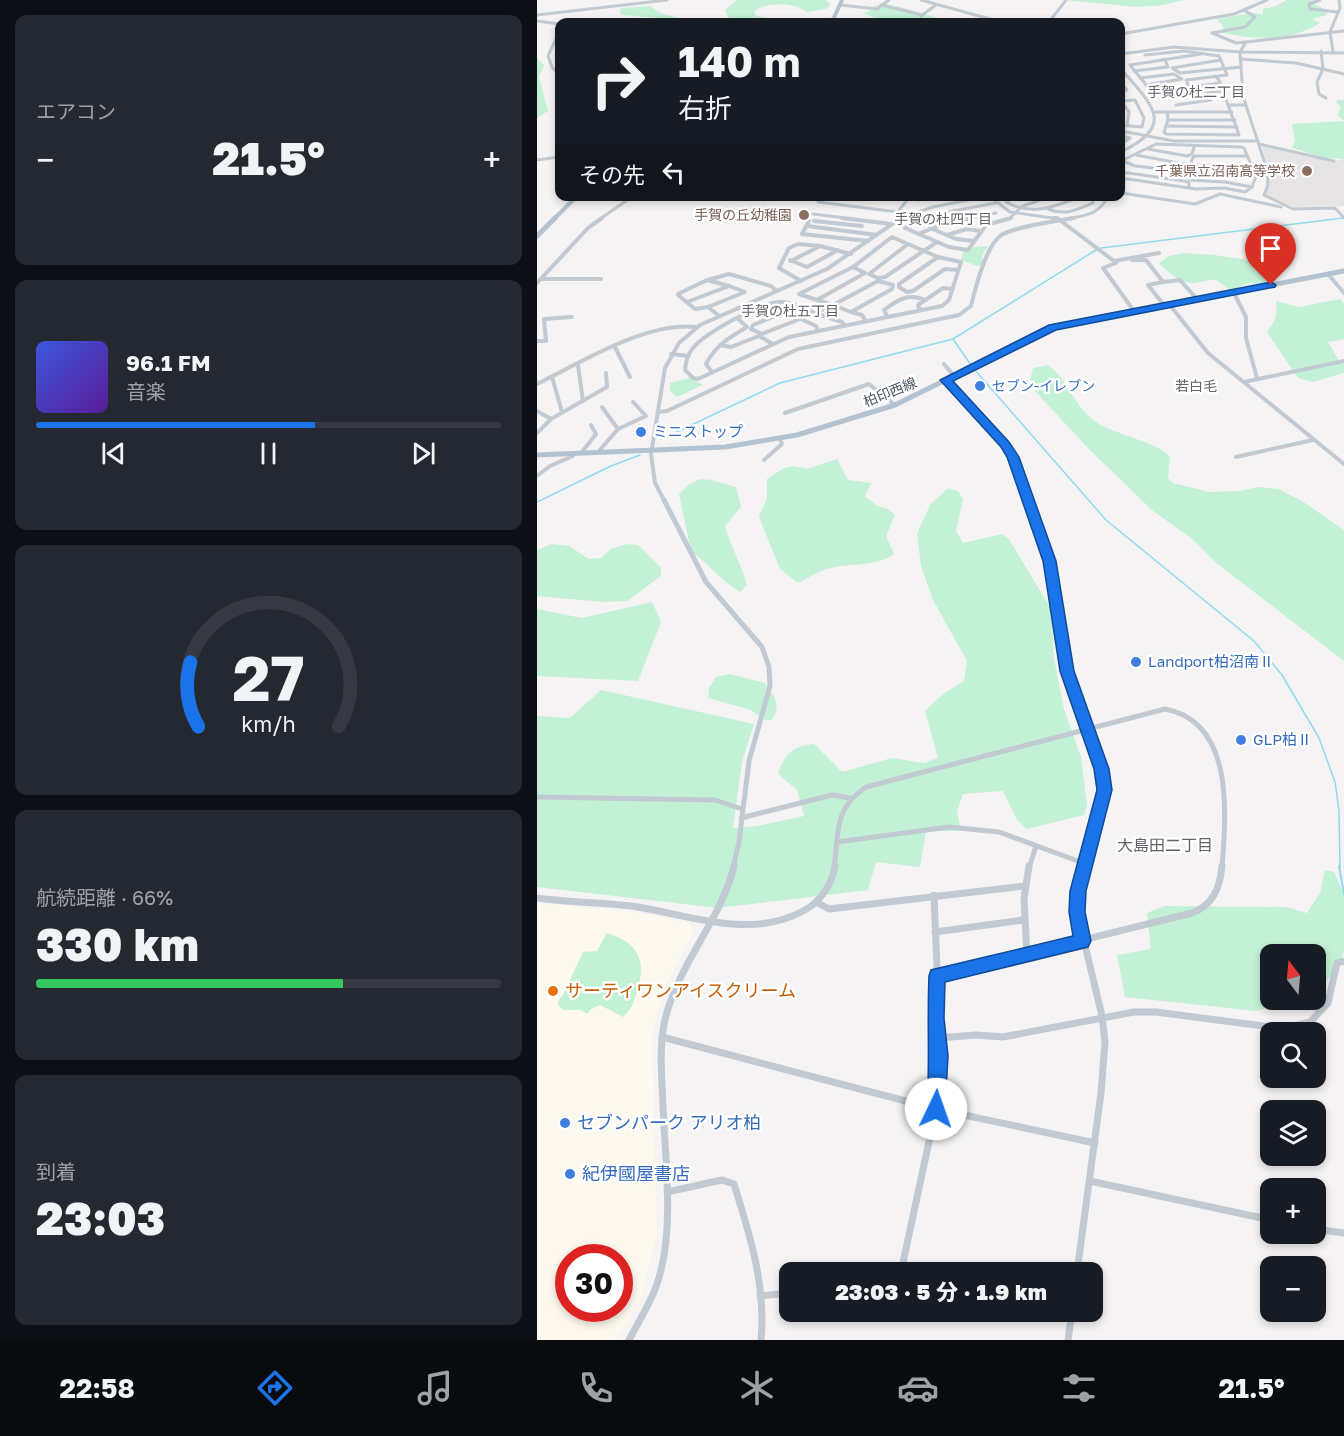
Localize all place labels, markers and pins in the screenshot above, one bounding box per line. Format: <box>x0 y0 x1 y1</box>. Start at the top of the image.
place label: 千葉県立沼南高等学校 <box>1155 162 1295 179</box>
marker: 千葉県立沼南高等学校 <box>1300 164 1314 178</box>
place label: 手賀の丘幼稚園 <box>694 206 792 223</box>
marker: 手賀の丘幼稚園 <box>797 208 811 222</box>
pin <box>1245 223 1296 285</box>
place label: セブン-イレブン <box>992 377 1095 394</box>
marker: セブン-イレブン <box>973 379 987 393</box>
place label: ミニストップ <box>653 422 743 440</box>
marker: ミニストップ <box>634 425 648 439</box>
place label: Landport柏沼南Ⅱ <box>1148 652 1274 670</box>
marker: Landport柏沼南Ⅱ <box>1129 655 1143 669</box>
place label: GLP柏Ⅱ <box>1253 730 1312 748</box>
marker: GLP柏Ⅱ <box>1234 733 1248 747</box>
place label: サーティワンアイスクリーム <box>565 979 796 1001</box>
marker: サーティワンアイスクリーム <box>546 984 560 998</box>
place label: セブンパーク アリオ柏 <box>577 1111 762 1133</box>
marker: セブンパーク アリオ柏 <box>558 1116 572 1130</box>
place label: 紀伊國屋書店 <box>582 1162 690 1184</box>
marker: 紀伊國屋書店 <box>563 1167 577 1181</box>

